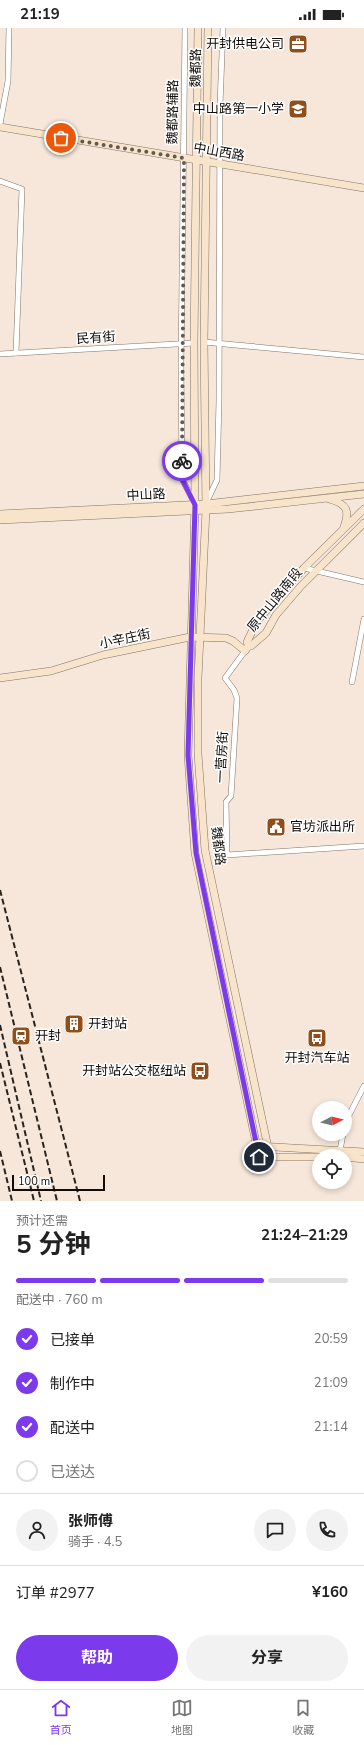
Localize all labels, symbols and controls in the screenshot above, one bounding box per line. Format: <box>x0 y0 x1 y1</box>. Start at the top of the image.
text: 21:19 <box>20 4 60 24</box>
office icon: 开封供电公司 <box>287 33 309 55</box>
place label: 开封供电公司 <box>206 35 284 53</box>
street label: 魏都路 <box>187 48 205 88</box>
street label: 魏都路辅路 <box>163 79 183 145</box>
school or university icon: 中山路第一小学 <box>287 98 309 120</box>
place label: 中山路第一小学 <box>193 100 284 118</box>
pin <box>44 121 78 155</box>
icon: bag <box>50 127 72 149</box>
street label: 中山西路 <box>192 139 246 165</box>
street label: 民有街 <box>76 328 116 348</box>
courier <box>162 441 202 481</box>
icon: bike <box>171 450 193 472</box>
street label: 中山路 <box>126 485 166 505</box>
street label: 原中山路南段 <box>243 564 307 636</box>
street label: 小辛庄街 <box>98 625 152 653</box>
street label: 一营房街 <box>212 731 232 783</box>
public building icon: 官坊派出所 <box>265 816 287 838</box>
place label: 官坊派出所 <box>290 818 355 836</box>
street label: 魏都路 <box>207 826 229 866</box>
building icon: 开封站 <box>63 1013 85 1035</box>
place label: 开封站 <box>88 1015 127 1033</box>
station icon: 开封 <box>10 1025 32 1047</box>
place label: 开封 <box>35 1027 61 1045</box>
bus stop icon: 开封汽车站 <box>306 1027 328 1049</box>
place label: 开封汽车站 <box>284 1049 350 1067</box>
bus stop icon: 开封站公交枢纽站 <box>189 1060 211 1082</box>
place label: 开封站公交枢纽站 <box>82 1062 186 1080</box>
north arrow <box>312 1101 352 1141</box>
map controls <box>312 1101 352 1189</box>
pin <box>242 1140 276 1174</box>
icon: home <box>248 1146 270 1168</box>
button: locate <box>312 1149 352 1189</box>
scale bar <box>12 1173 105 1192</box>
text: 100 m <box>18 1174 50 1189</box>
text: 预计还需 <box>16 1212 68 1230</box>
text: 21:24–21:29 <box>261 1225 348 1245</box>
text: 5 分钟 <box>16 1227 91 1262</box>
text: 配送中 · 760 m <box>16 1291 103 1309</box>
icon: check <box>16 1328 38 1350</box>
text: 已接单 <box>50 1330 95 1350</box>
text: 20:59 <box>314 1330 348 1348</box>
icon: check <box>16 1372 38 1394</box>
text: 制作中 <box>50 1374 95 1394</box>
text: 21:09 <box>314 1374 348 1392</box>
icon: check <box>16 1416 38 1438</box>
text: 配送中 <box>50 1418 95 1438</box>
text: 21:14 <box>314 1418 348 1436</box>
text: 已送达 <box>50 1462 95 1482</box>
button: person <box>16 1509 58 1551</box>
button: chat <box>254 1509 296 1551</box>
button: phone <box>306 1509 348 1551</box>
text: 张师傅 <box>68 1511 113 1531</box>
text: 骑手 · 4.5 <box>68 1533 122 1551</box>
text: ¥160 <box>312 1582 348 1602</box>
text: 订单 #2977 <box>16 1583 95 1603</box>
button: 帮助 <box>16 1635 178 1681</box>
button: 分享 <box>186 1635 348 1681</box>
tab: 首页 <box>50 1697 72 1738</box>
tab: 地图 <box>171 1697 193 1738</box>
tab: 收藏 <box>292 1697 314 1738</box>

